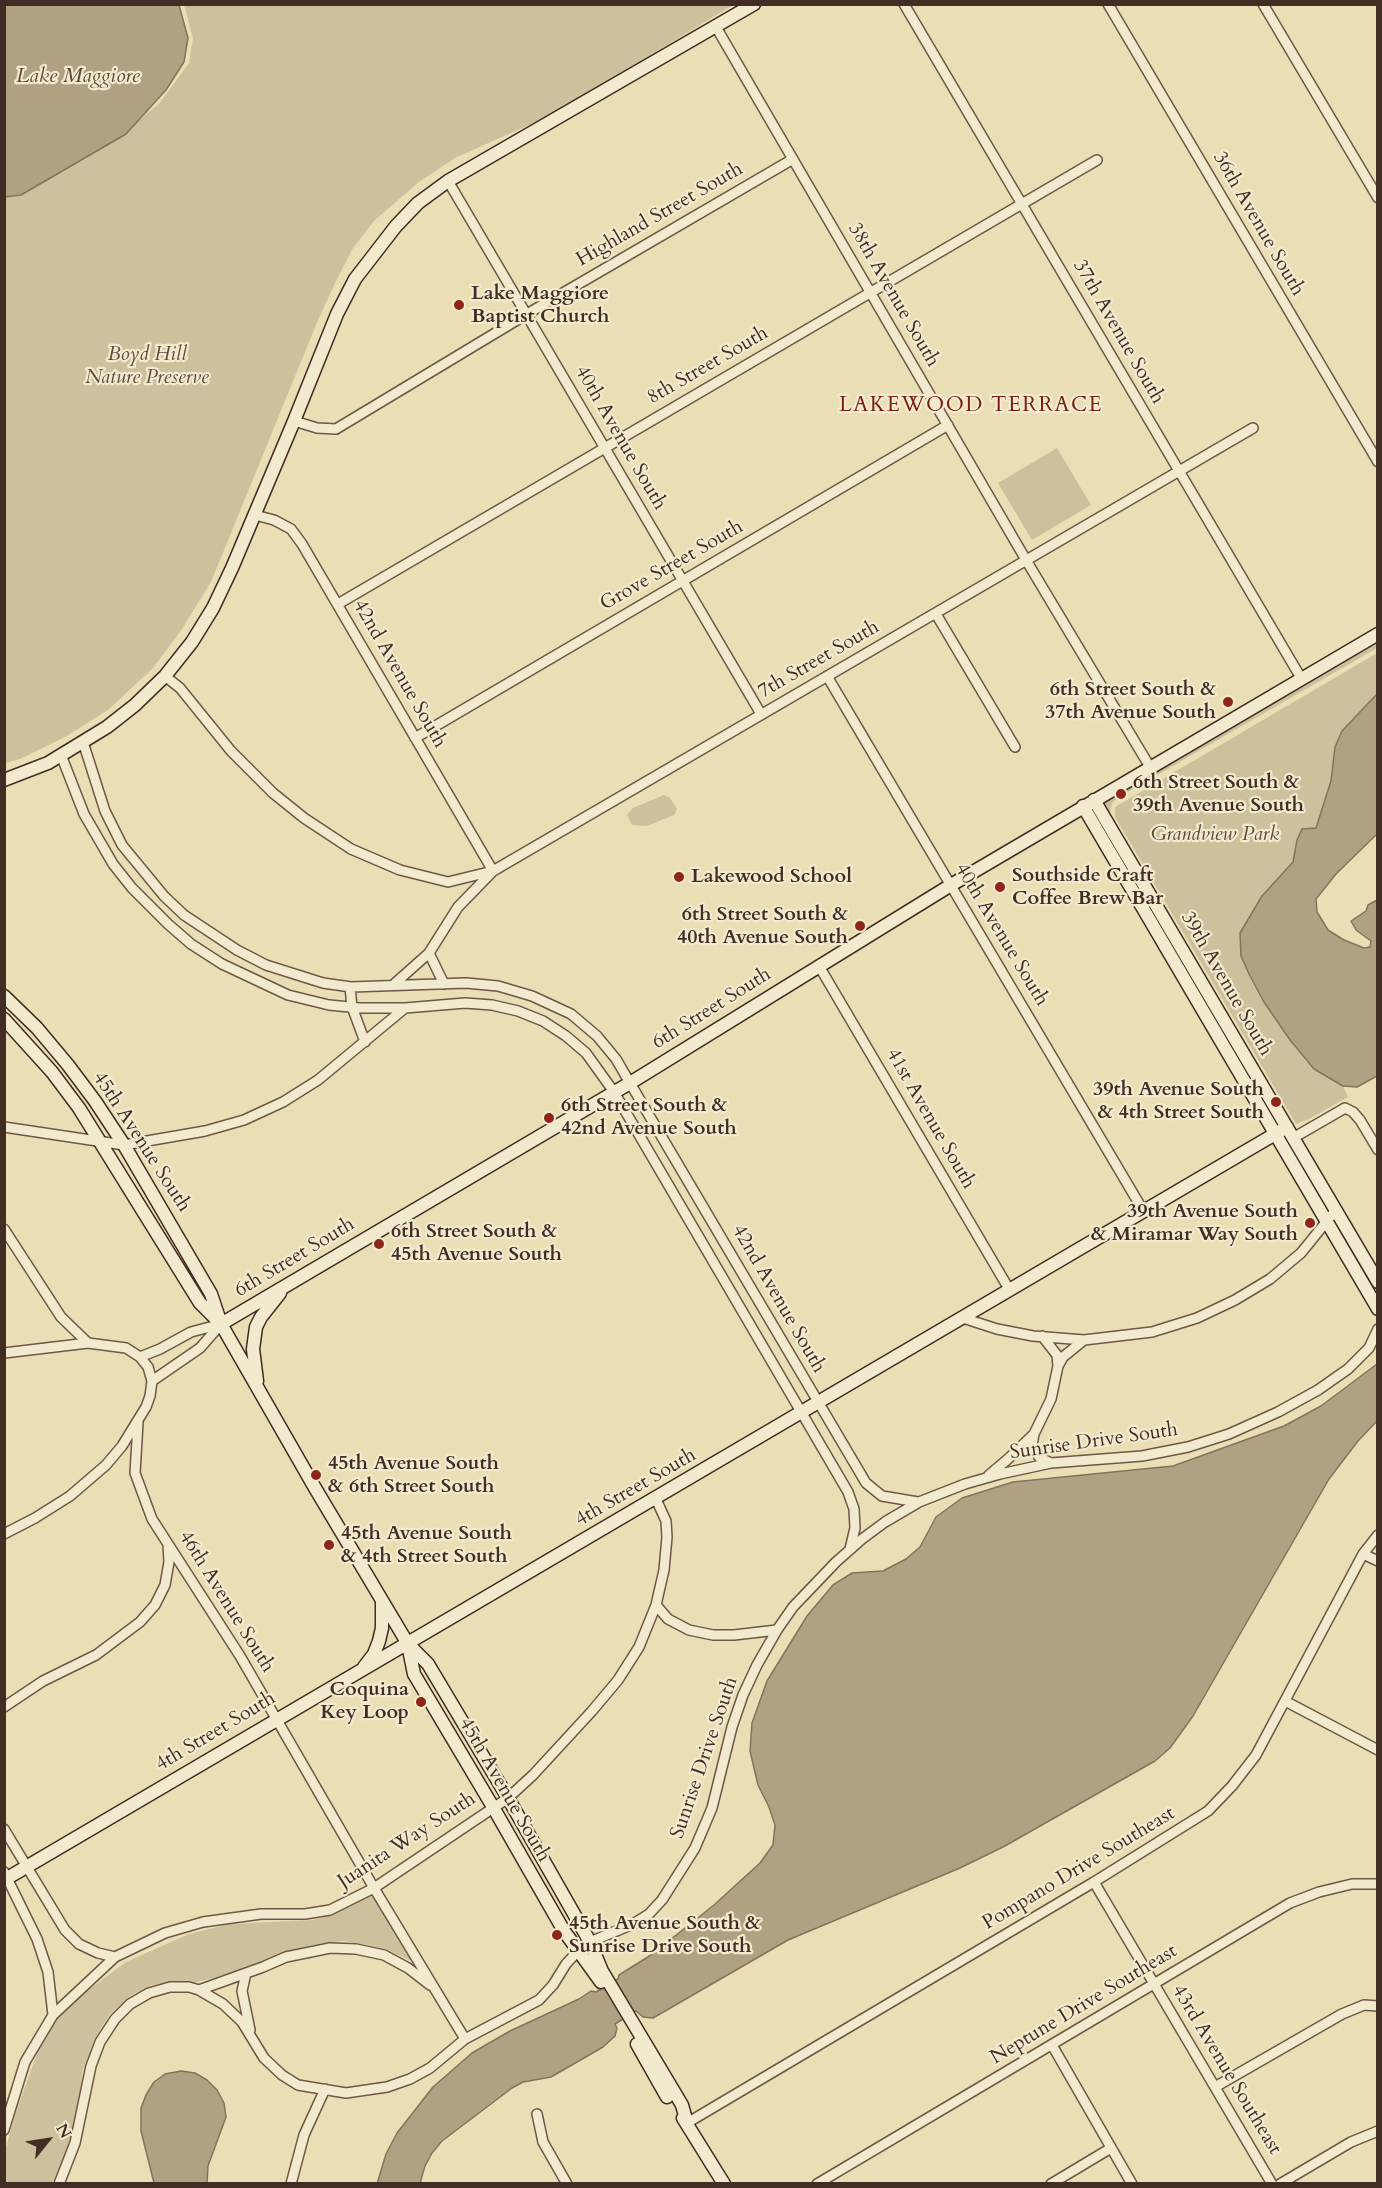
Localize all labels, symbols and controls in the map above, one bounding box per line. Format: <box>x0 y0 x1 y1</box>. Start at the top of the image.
water label: Lake Maggiore <box>16 64 140 90</box>
street label: 36th Avenue South <box>1207 148 1309 300</box>
street label: Highland Street South <box>572 158 748 272</box>
street label: 38th Avenue South <box>842 219 944 371</box>
street label: 37th Avenue South <box>1067 256 1169 408</box>
place label: Lake Maggiore Baptist Church <box>471 282 610 329</box>
marker: Lake Maggiore Baptist Church <box>452 298 466 312</box>
street label: 8th Street South <box>643 322 773 410</box>
park label: Boyd Hill Nature Preserve <box>85 343 209 390</box>
street label: 40th Avenue South <box>569 362 671 514</box>
district label: LAKEWOOD TERRACE <box>839 393 1103 419</box>
street label: Grove Street South <box>596 515 748 617</box>
street label: 42nd Avenue South <box>347 596 451 752</box>
street label: 7th Street South <box>754 616 884 704</box>
place label: 6th Street South & 37th Avenue South <box>1045 678 1216 725</box>
marker: 6th Street South & 37th Avenue South <box>1221 695 1235 709</box>
place label: 6th Street South & 39th Avenue South <box>1133 771 1304 818</box>
marker: 6th Street South & 39th Avenue South <box>1114 787 1128 801</box>
park label: Grandview Park <box>1151 823 1279 847</box>
street label: 40th Avenue South <box>949 859 1053 1011</box>
place label: Southside Craft Coffee Brew Bar <box>1012 864 1163 911</box>
place label: Lakewood School <box>691 865 852 889</box>
marker: Lakewood School <box>672 870 686 884</box>
marker: Southside Craft Coffee Brew Bar <box>993 880 1007 894</box>
place label: 6th Street South & 40th Avenue South <box>677 903 848 950</box>
street label: 39th Avenue South <box>1175 908 1277 1060</box>
marker: 6th Street South & 40th Avenue South <box>853 919 867 933</box>
street label: 6th Street South <box>648 963 776 1055</box>
street label: 41st Avenue South <box>880 1045 980 1193</box>
street label: 45th Avenue South <box>87 1067 195 1217</box>
place label: 39th Avenue South & 4th Street South <box>1093 1078 1264 1125</box>
place label: 6th Street South & 42nd Avenue South <box>561 1094 737 1141</box>
marker: 39th Avenue South & 4th Street South <box>1269 1095 1283 1109</box>
marker: 6th Street South & 42nd Avenue South <box>542 1111 556 1125</box>
place label: 39th Avenue South & Miramar Way South <box>1091 1200 1298 1247</box>
street label: 6th Street South <box>231 1213 359 1303</box>
marker: 39th Avenue South & Miramar Way South <box>1303 1216 1317 1230</box>
place label: 6th Street South & 45th Avenue South <box>391 1220 562 1267</box>
street label: 42nd Avenue South <box>726 1221 830 1377</box>
marker: 6th Street South & 45th Avenue South <box>372 1237 386 1251</box>
street label: Sunrise Drive South <box>1009 1418 1179 1466</box>
street label: 4th Street South <box>571 1444 701 1532</box>
place label: 45th Avenue South & 6th Street South <box>328 1452 499 1499</box>
marker: 45th Avenue South & 6th Street South <box>309 1468 323 1482</box>
place label: 45th Avenue South & 4th Street South <box>341 1522 512 1569</box>
street label: 46th Avenue South <box>173 1527 279 1677</box>
marker: 45th Avenue South & 4th Street South <box>322 1538 336 1552</box>
street label: Sunrise Drive South <box>666 1674 744 1842</box>
place label: Coquina Key Loop <box>320 1678 409 1725</box>
street label: 4th Street South <box>152 1687 280 1777</box>
marker: Coquina Key Loop <box>414 1695 428 1709</box>
street label: 45th Avenue South <box>453 1714 555 1866</box>
street label: Juanita Way South <box>334 1788 480 1894</box>
street label: Pompano Drive Southeast <box>979 1802 1179 1936</box>
place label: 45th Avenue South & Sunrise Drive South <box>569 1912 761 1959</box>
marker: 45th Avenue South & Sunrise Drive South <box>550 1928 564 1942</box>
street label: Neptune Drive Southeast <box>986 1940 1182 2070</box>
street label: 43rd Avenue Southeast <box>1166 1981 1286 2159</box>
north arrow <box>18 2110 78 2170</box>
text: N <box>51 2119 77 2143</box>

